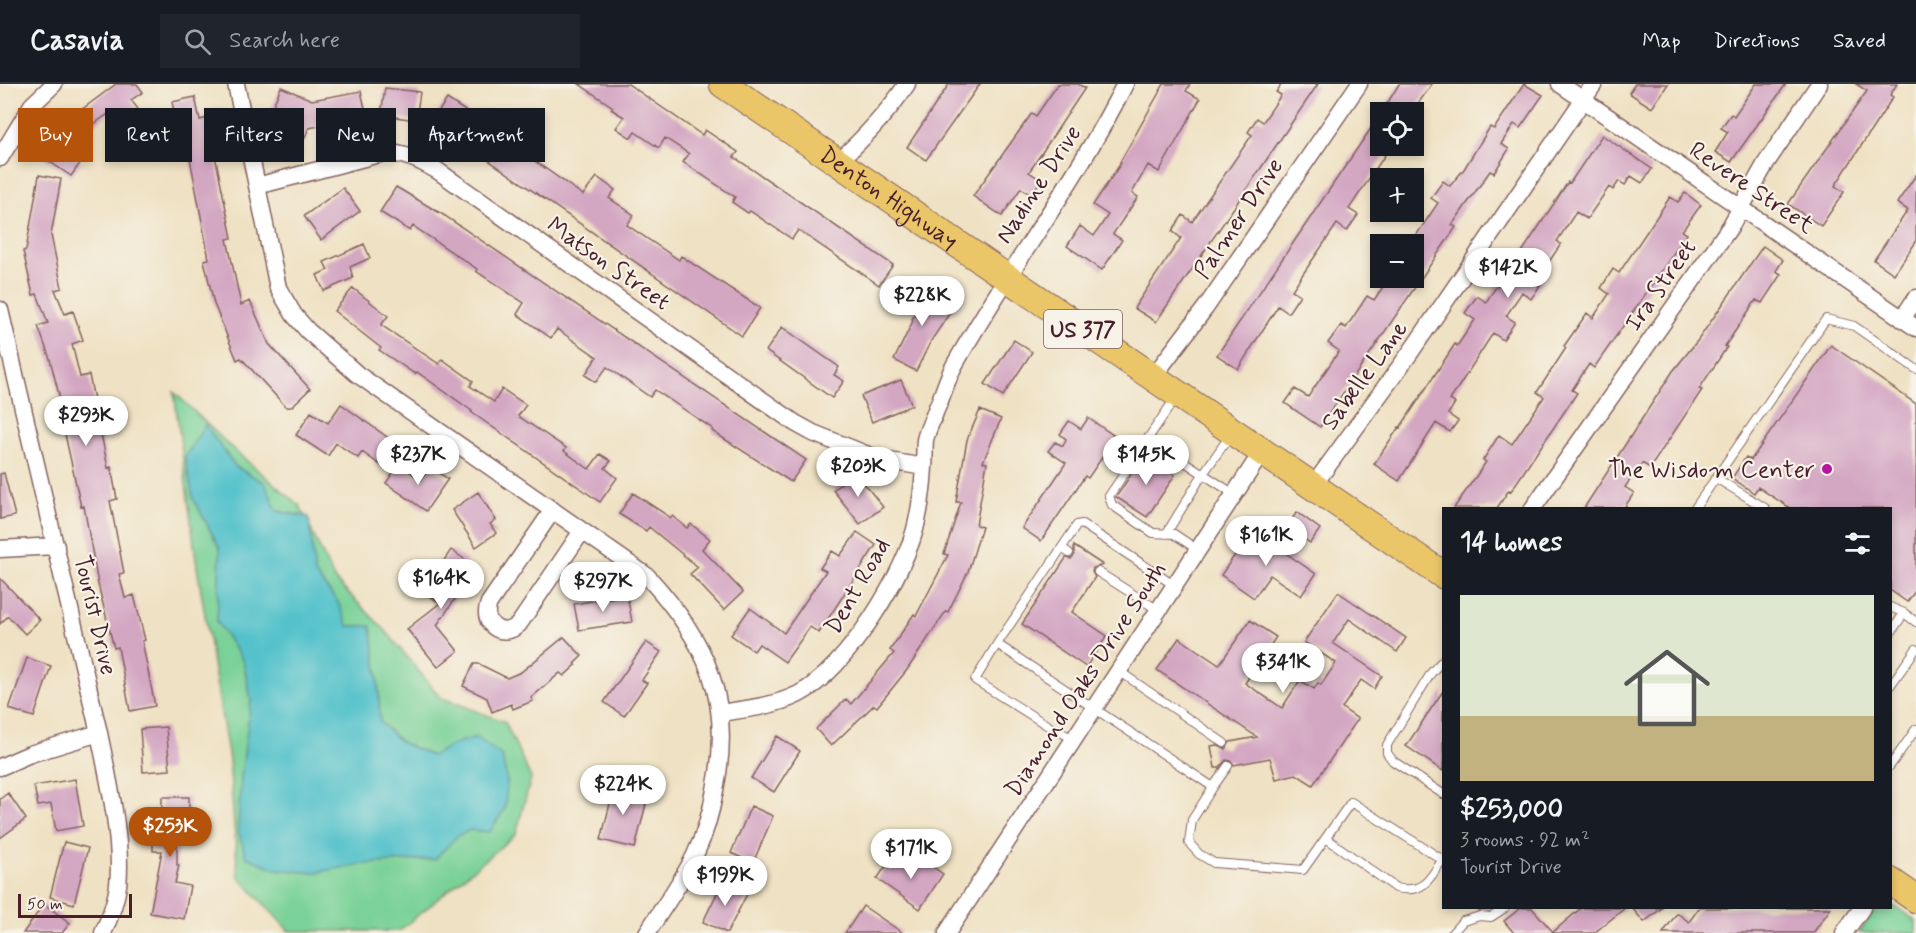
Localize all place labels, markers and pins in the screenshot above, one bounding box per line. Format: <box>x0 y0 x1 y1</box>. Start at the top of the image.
pin: $142K <box>1466 248 1550 299</box>
pin: $228K <box>880 276 964 327</box>
pin: $293K <box>44 396 128 447</box>
pin: $237K <box>376 435 460 486</box>
pin: $145K <box>1104 435 1188 486</box>
pin: $203K <box>816 447 900 498</box>
place label: The Wisdom Center <box>1608 455 1815 486</box>
marker: The Wisdom Center <box>1820 462 1834 476</box>
pin: $161K <box>1224 516 1308 567</box>
pin: $164K <box>399 559 483 610</box>
pin: $297K <box>561 562 645 613</box>
pin: $341K <box>1241 643 1325 694</box>
pin: $224K <box>581 765 665 816</box>
pin: $253K <box>128 807 212 858</box>
pin: $171K <box>869 829 953 880</box>
pin: $199K <box>683 856 767 907</box>

